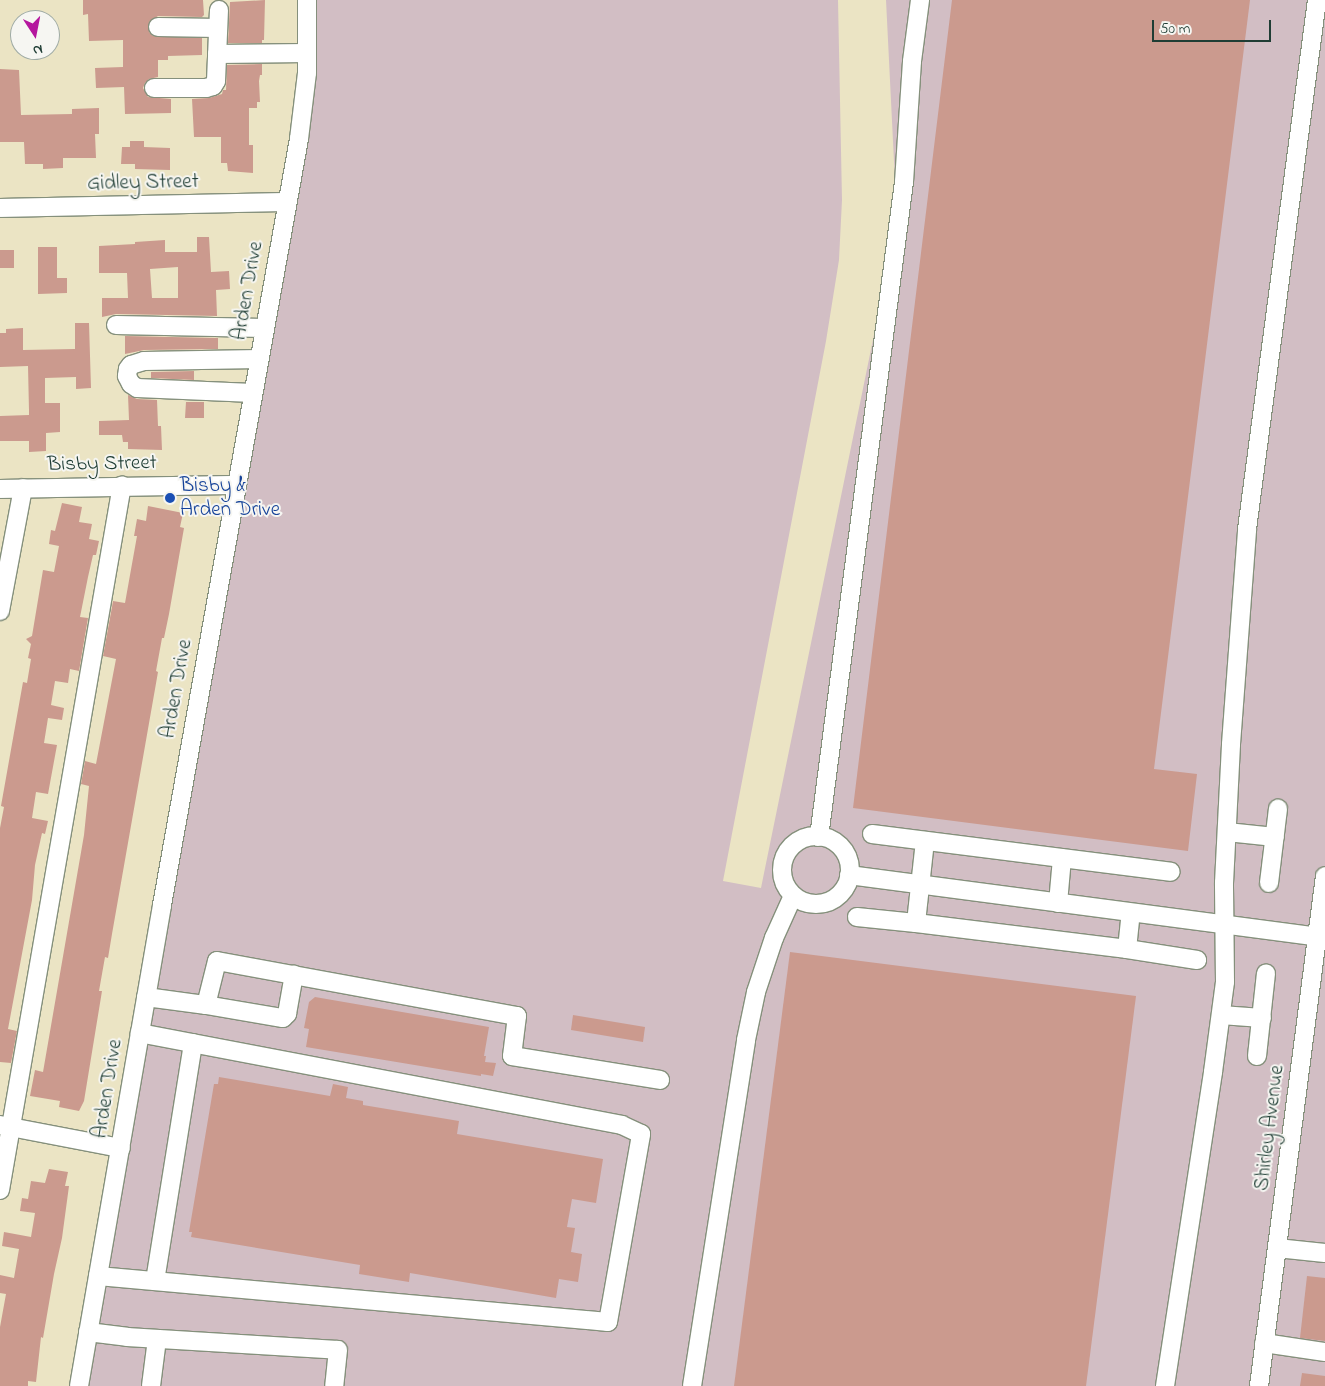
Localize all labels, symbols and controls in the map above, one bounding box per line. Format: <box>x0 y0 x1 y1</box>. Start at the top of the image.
north arrow <box>10 10 60 60</box>
scale bar <box>1155 10 1274 42</box>
text: 50 m <box>1160 18 1190 40</box>
text: N <box>31 38 44 60</box>
street label: Gidley Street <box>87 169 199 197</box>
street label: Arden Drive <box>227 240 269 342</box>
street label: Bisby Street <box>47 450 157 478</box>
place label: Bisby & Arden Drive <box>180 473 280 523</box>
marker: Bisby & Arden Drive <box>164 492 176 504</box>
street label: Arden Drive <box>156 638 198 740</box>
street label: Arden Drive <box>88 1038 128 1140</box>
street label: Shirley Avenue <box>1250 1064 1290 1192</box>

